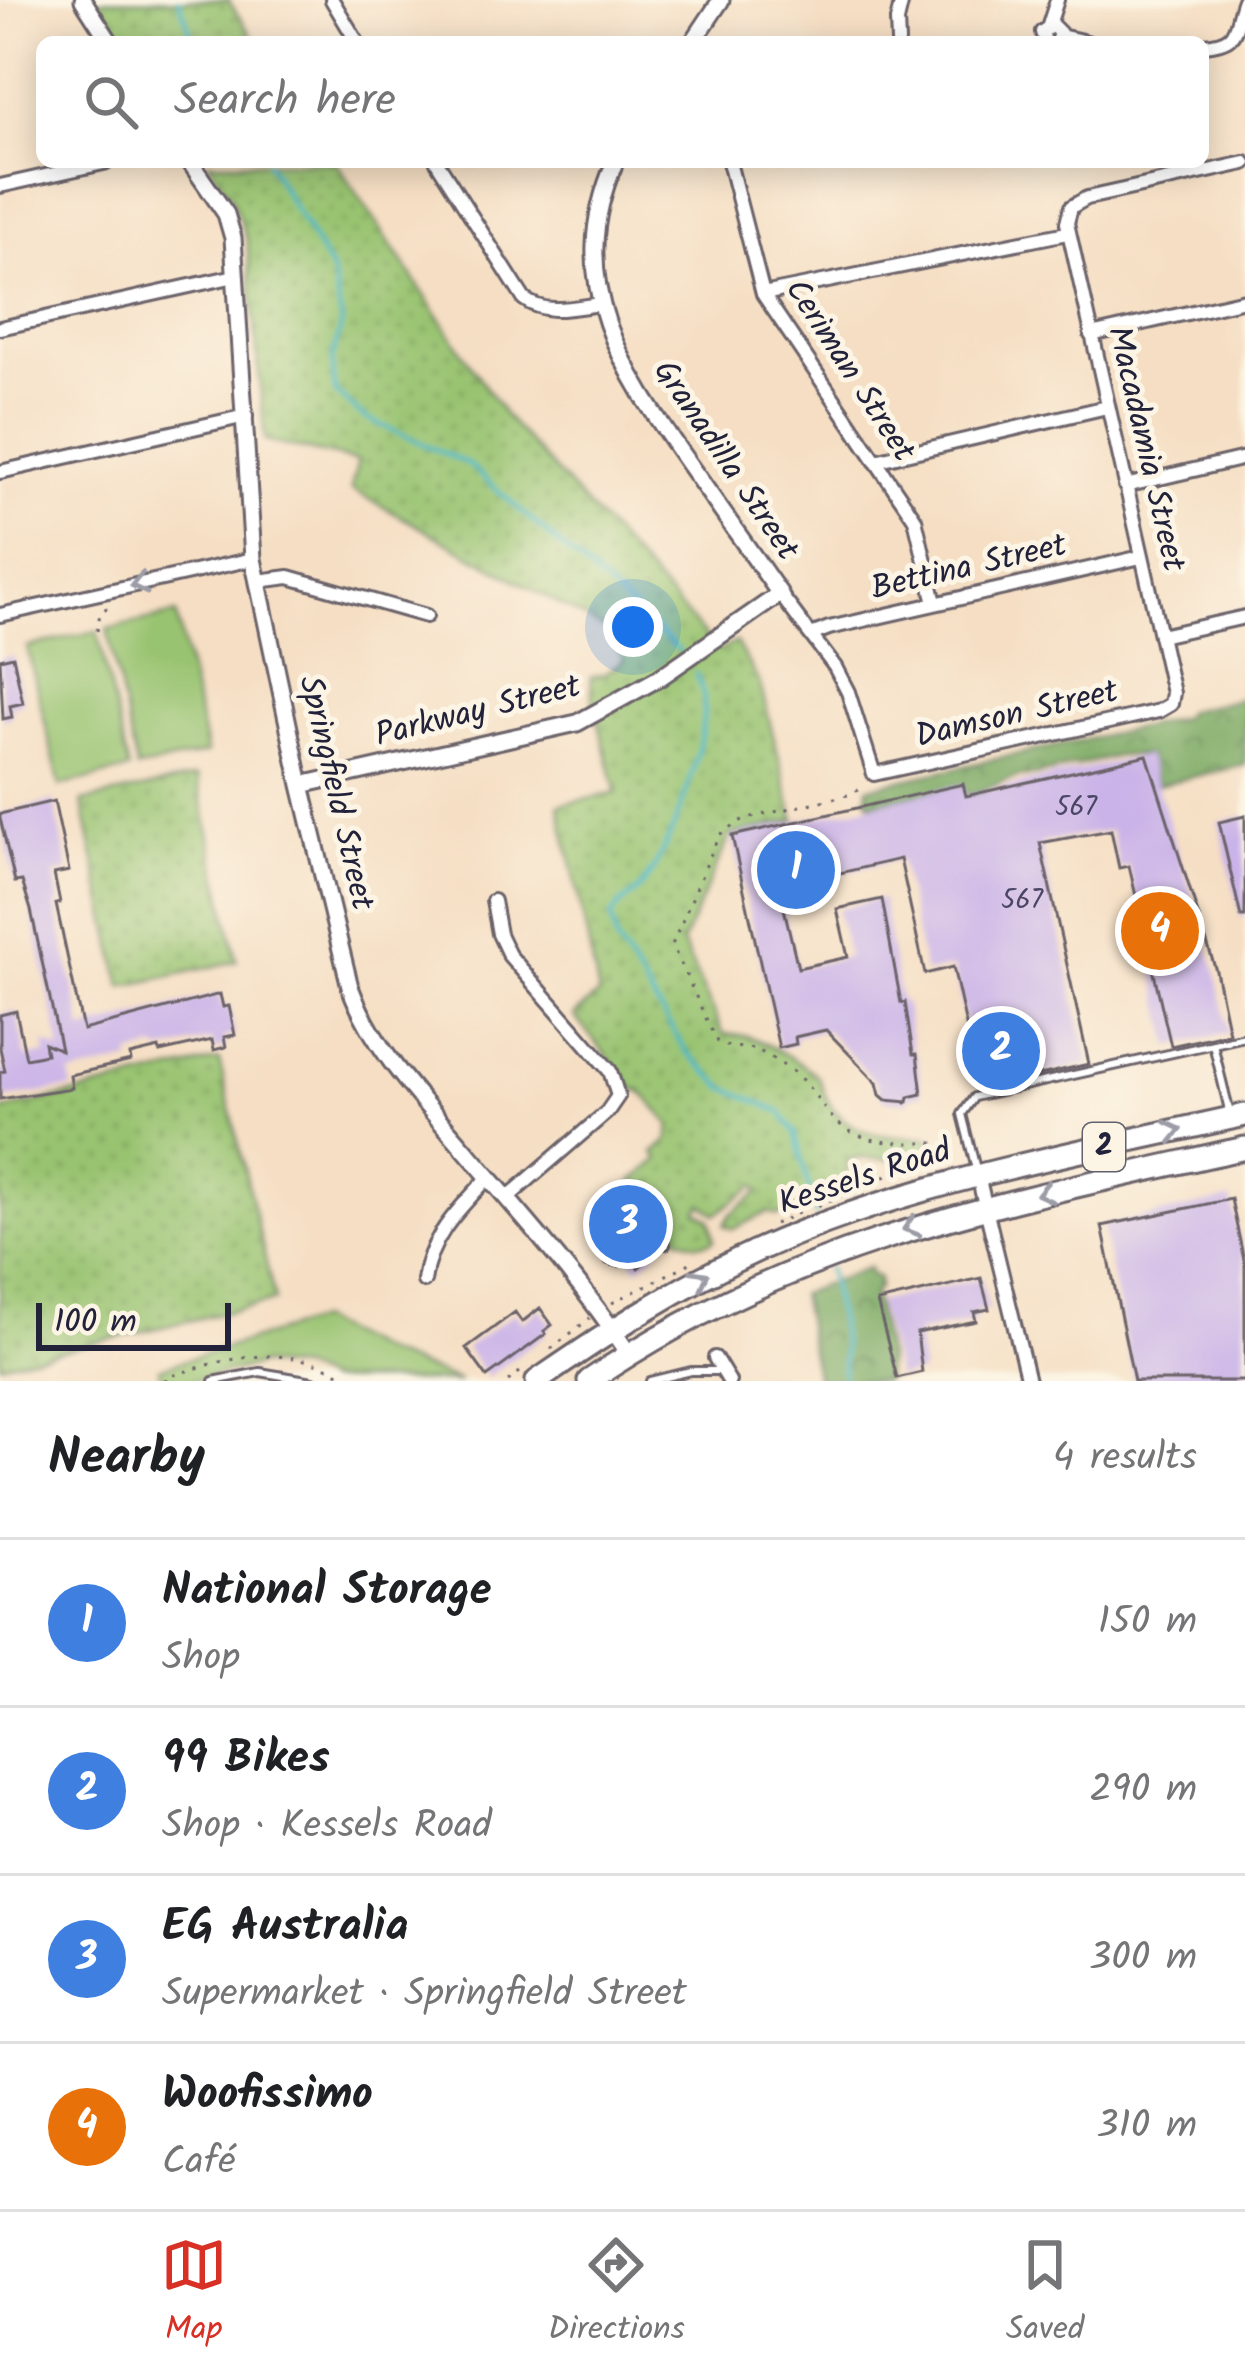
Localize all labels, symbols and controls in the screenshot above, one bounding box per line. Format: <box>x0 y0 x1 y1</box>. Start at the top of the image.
search box <box>36 36 1209 168</box>
text: Search here <box>174 66 396 138</box>
icon: search <box>78 69 144 135</box>
street label: Ceriman Street <box>770 269 929 474</box>
street label: Macadamia Street <box>1091 321 1199 578</box>
street label: Granadilla Street <box>638 350 813 573</box>
street label: Bettina Street <box>866 519 1073 616</box>
one-way arrow <box>129 571 149 596</box>
your location <box>603 597 663 657</box>
street label: Parkway Street <box>370 661 587 763</box>
street label: Damson Street <box>910 666 1125 764</box>
street label: Springfield Street <box>282 671 388 917</box>
house number: 567 <box>1055 786 1099 829</box>
pin: 1 <box>757 825 835 915</box>
house number: 567 <box>1001 879 1045 922</box>
pin: 4 <box>1121 886 1199 976</box>
pin: 2 <box>962 1006 1040 1096</box>
one-way arrow <box>1163 1120 1183 1145</box>
road number: 2 <box>1083 1123 1125 1171</box>
street label: Kessels Road <box>772 1125 960 1231</box>
pin: 3 <box>589 1179 667 1269</box>
one-way arrow <box>1035 1180 1056 1205</box>
one-way arrow <box>901 1213 922 1238</box>
one-way arrow <box>689 1269 711 1292</box>
scale bar <box>36 1297 231 1350</box>
text: 100 m <box>54 1297 137 1350</box>
text: Nearby <box>48 1419 205 1500</box>
text: 4 results <box>1053 1428 1197 1490</box>
text: National Storage <box>162 1556 492 1628</box>
text: 1 <box>81 1592 93 1654</box>
text: 150 m <box>1098 1592 1197 1654</box>
text: Shop <box>162 1628 240 1690</box>
text: 99 Bikes <box>162 1724 330 1796</box>
text: 2 <box>76 1760 98 1822</box>
text: 290 m <box>1089 1760 1197 1822</box>
text: Shop · Kessels Road <box>162 1796 492 1858</box>
text: EG Australia <box>162 1892 408 1964</box>
text: 3 <box>76 1928 98 1990</box>
text: 300 m <box>1089 1928 1197 1990</box>
text: Supermarket · Springfield Street <box>162 1964 687 2026</box>
text: Woofissimo <box>162 2060 373 2132</box>
text: 4 <box>76 2096 98 2158</box>
text: 310 m <box>1096 2096 1197 2158</box>
text: Café <box>162 2132 235 2194</box>
tab: Map <box>161 2232 227 2357</box>
tab: Directions <box>548 2232 685 2357</box>
tab: Saved <box>1006 2232 1084 2357</box>

